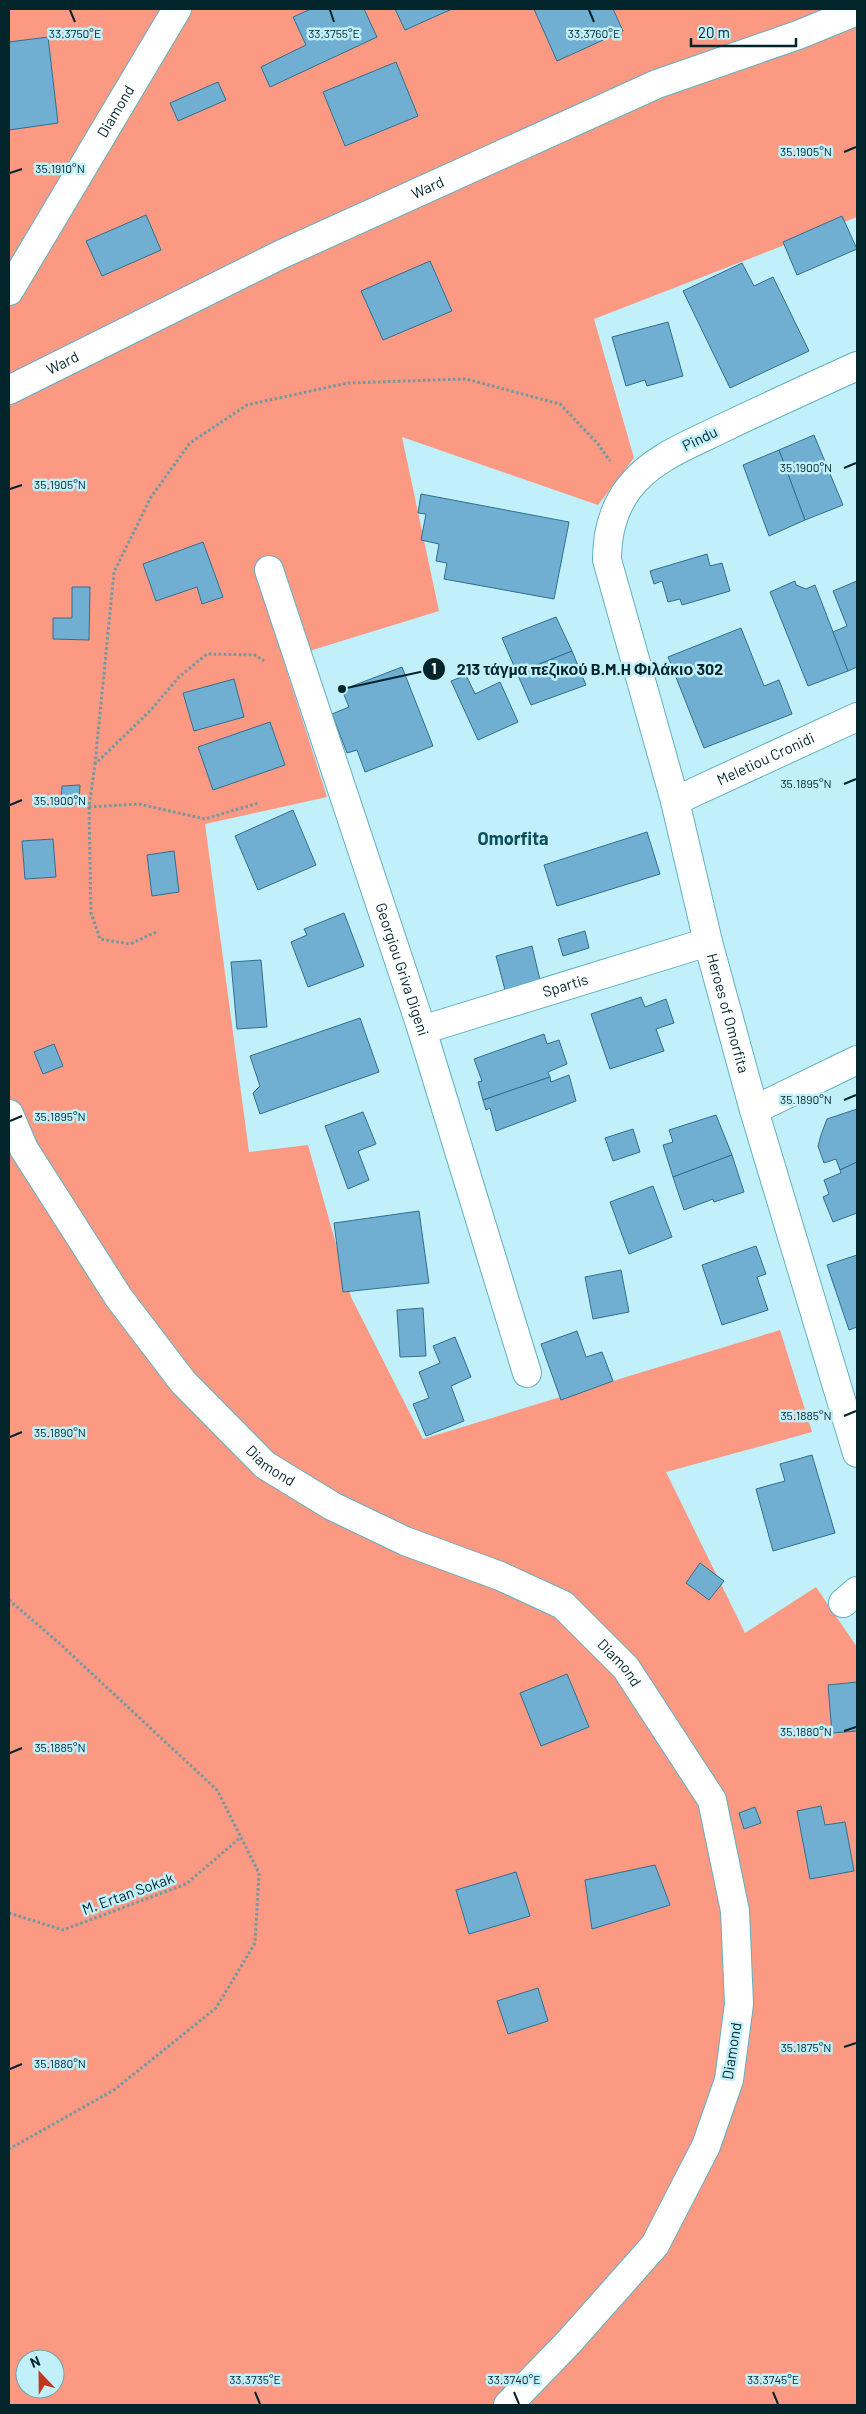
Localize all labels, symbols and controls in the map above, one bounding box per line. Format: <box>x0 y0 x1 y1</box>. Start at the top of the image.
scale bar <box>691 15 796 47</box>
text: 20 m <box>698 23 730 41</box>
text: 33.3750°E <box>49 26 101 40</box>
text: 33.3755°E <box>308 26 360 40</box>
text: 33.3760°E <box>568 26 620 40</box>
street label: Diamond <box>93 82 138 140</box>
text: 35.1905°N <box>780 144 832 158</box>
text: 35.1910°N <box>35 161 85 175</box>
street label: Ward <box>408 172 446 202</box>
street label: Ward <box>43 347 81 378</box>
street label: Pindu <box>679 422 720 454</box>
text: 35.1900°N <box>780 460 832 474</box>
text: 35.1905°N <box>34 477 86 491</box>
callout: 213 τάγμα πεζικού B.M.H Φιλάκιο 302 <box>421 654 733 685</box>
text: 1 <box>431 659 437 677</box>
text: 213 τάγμα πεζικού B.M.H Φιλάκιο 302 <box>457 659 723 679</box>
street label: Meletiou Cronidi <box>714 728 817 788</box>
text: 35.1895°N <box>780 776 832 790</box>
text: 35.1900°N <box>34 793 86 807</box>
district label: Omorfita <box>478 827 548 849</box>
street label: Georgiou Griva Digeni <box>372 900 433 1038</box>
street label: Heroes of Omorfita <box>703 951 753 1075</box>
street label: Spartis <box>540 969 590 1000</box>
text: 35.1890°N <box>780 1092 832 1106</box>
text: 35.1895°N <box>34 1109 86 1123</box>
text: 35.1885°N <box>780 1408 832 1422</box>
text: 35.1890°N <box>34 1425 86 1439</box>
street label: Diamond <box>243 1441 299 1489</box>
street label: Diamond <box>594 1635 646 1690</box>
text: 35.1880°N <box>780 1724 832 1738</box>
text: 35.1885°N <box>34 1740 86 1754</box>
street label: M. Ertan Sokak <box>79 1868 176 1918</box>
street label: Diamond <box>718 2021 744 2081</box>
text: 35.1875°N <box>781 2040 831 2054</box>
text: 35.1880°N <box>34 2056 86 2070</box>
north arrow <box>15 2349 65 2399</box>
text: N <box>27 2352 42 2371</box>
text: 33.3735°E <box>229 2372 281 2386</box>
text: 33.3740°E <box>488 2372 540 2386</box>
text: 33.3745°E <box>747 2372 799 2386</box>

